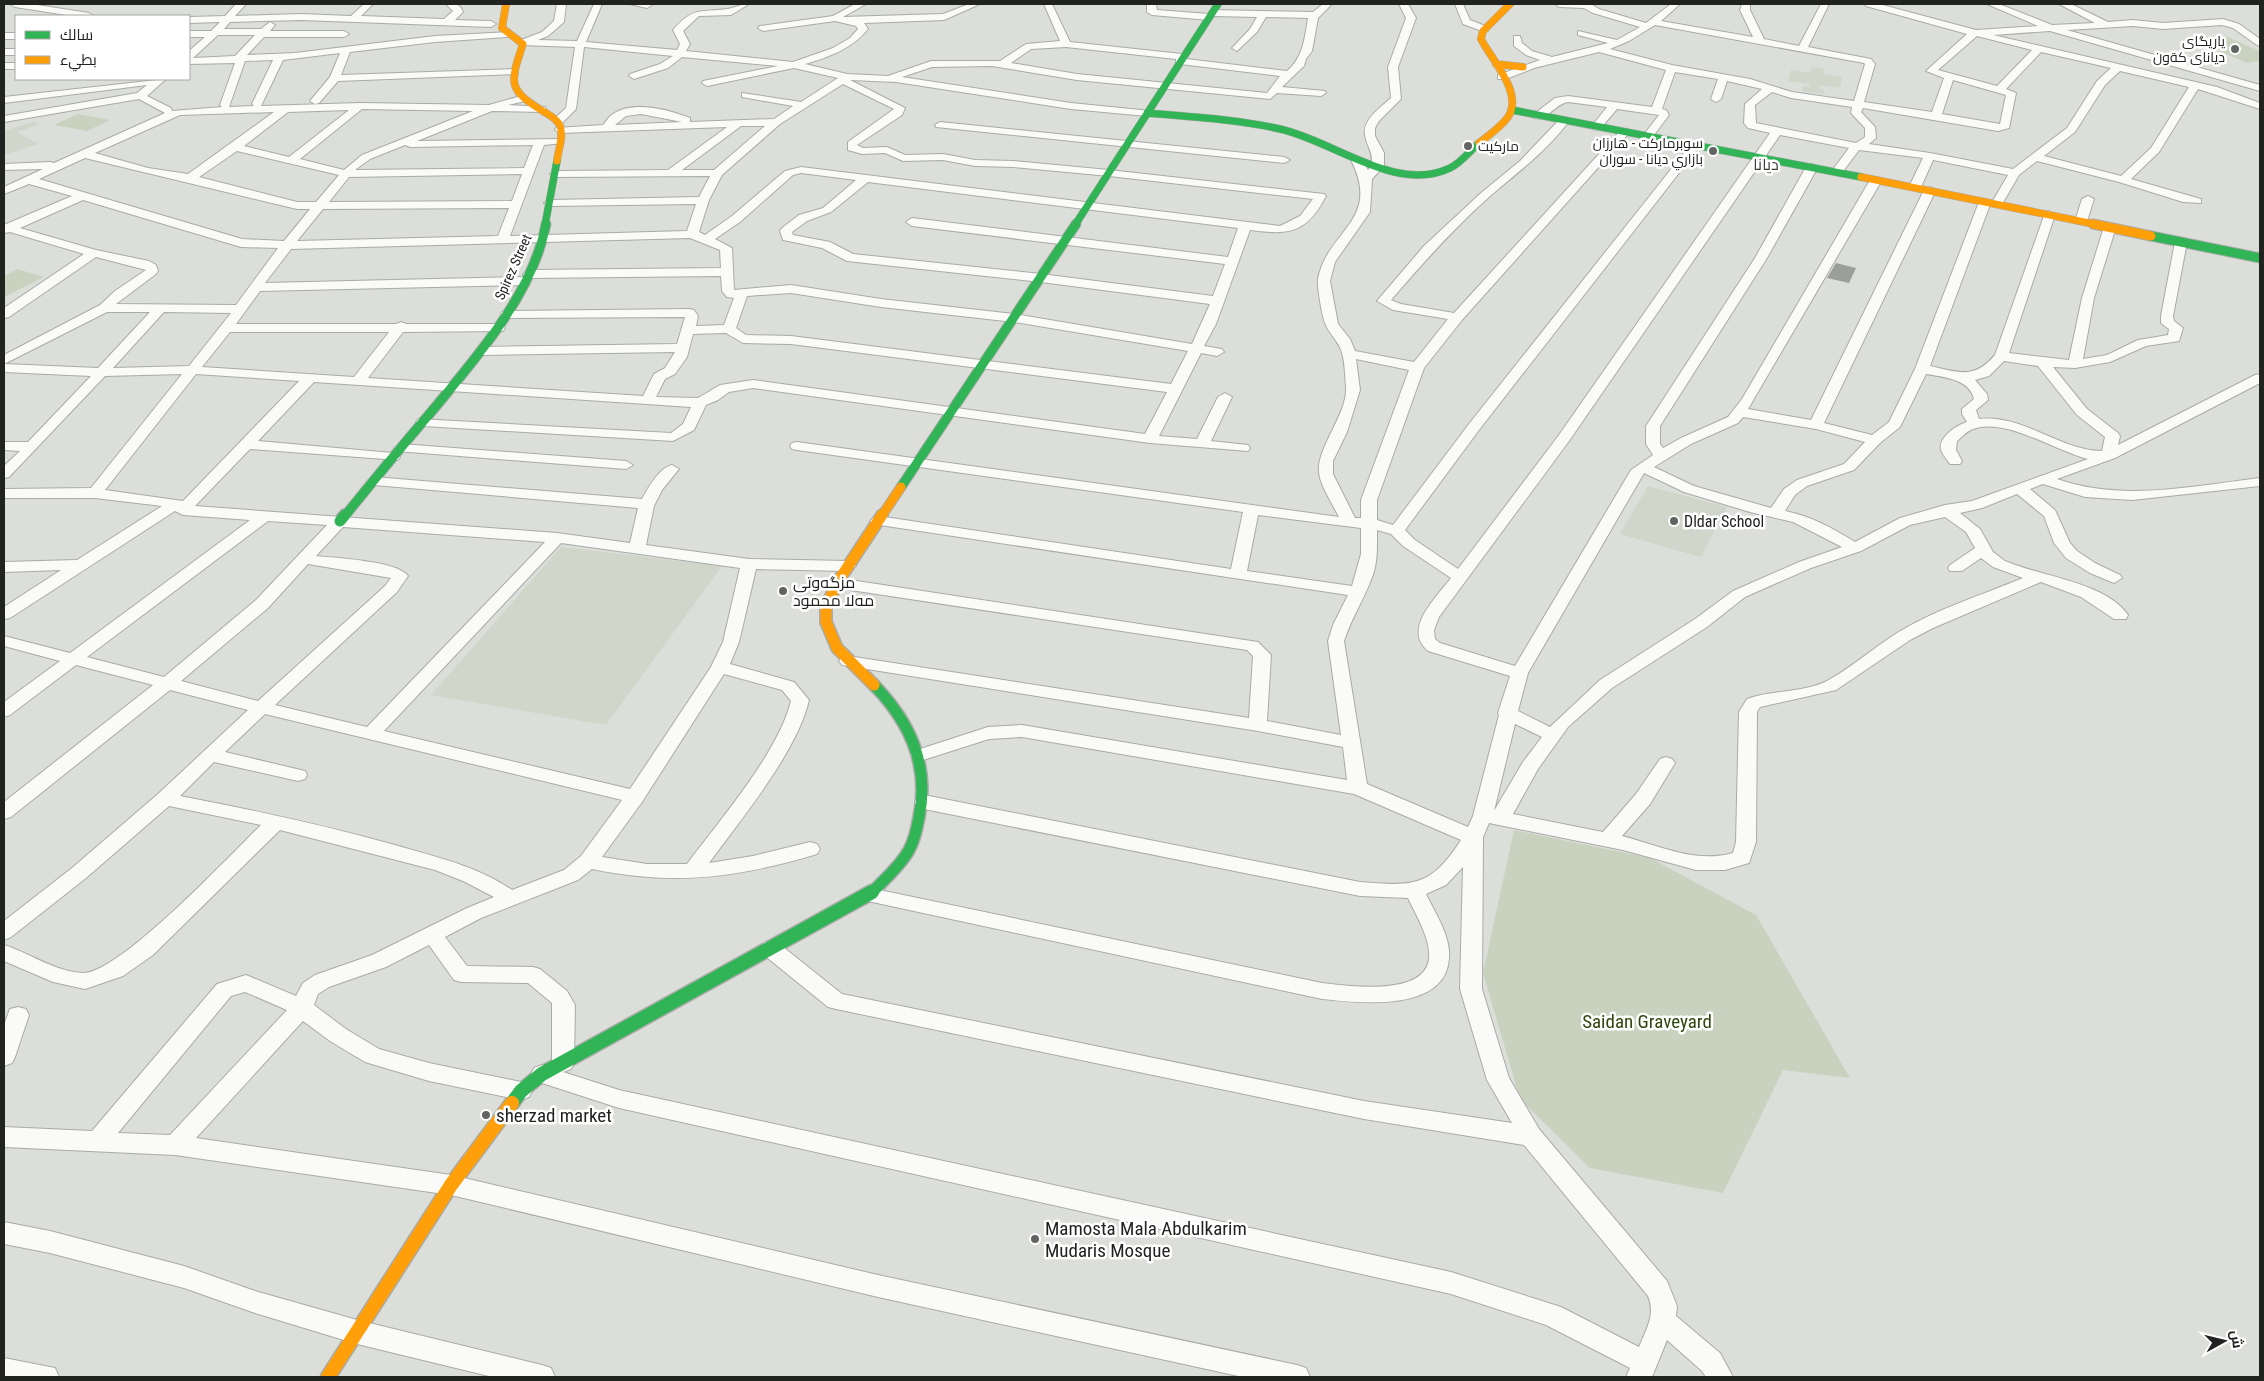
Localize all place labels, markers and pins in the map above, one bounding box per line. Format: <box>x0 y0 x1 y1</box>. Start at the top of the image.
place label: ياريگای دياناى كةون <box>2153 33 2225 65</box>
marker: ياريگای دياناى كةون <box>2229 43 2241 55</box>
place label: سوبرماركت - هارزان بازاري ديانا - سوران <box>1593 135 1703 171</box>
place label: ماركيت <box>1478 138 1519 154</box>
marker: ماركيت <box>1462 140 1474 152</box>
marker: سوبرماركت - هارزان بازاري ديانا - سوران <box>1707 145 1719 157</box>
place label: Dldar School <box>1684 512 1764 531</box>
marker: Dldar School <box>1668 515 1680 527</box>
place label: مزگه‌وتی مه‌لا محمود <box>793 573 874 610</box>
marker: مزگه‌وتی مه‌لا محمود <box>777 585 789 597</box>
place label: sherzad market <box>496 1104 612 1127</box>
marker: sherzad market <box>480 1109 492 1121</box>
place label: Mamosta Mala Abdulkarim Mudaris Mosque <box>1045 1217 1247 1262</box>
marker: Mamosta Mala Abdulkarim Mudaris Mosque <box>1029 1233 1041 1245</box>

